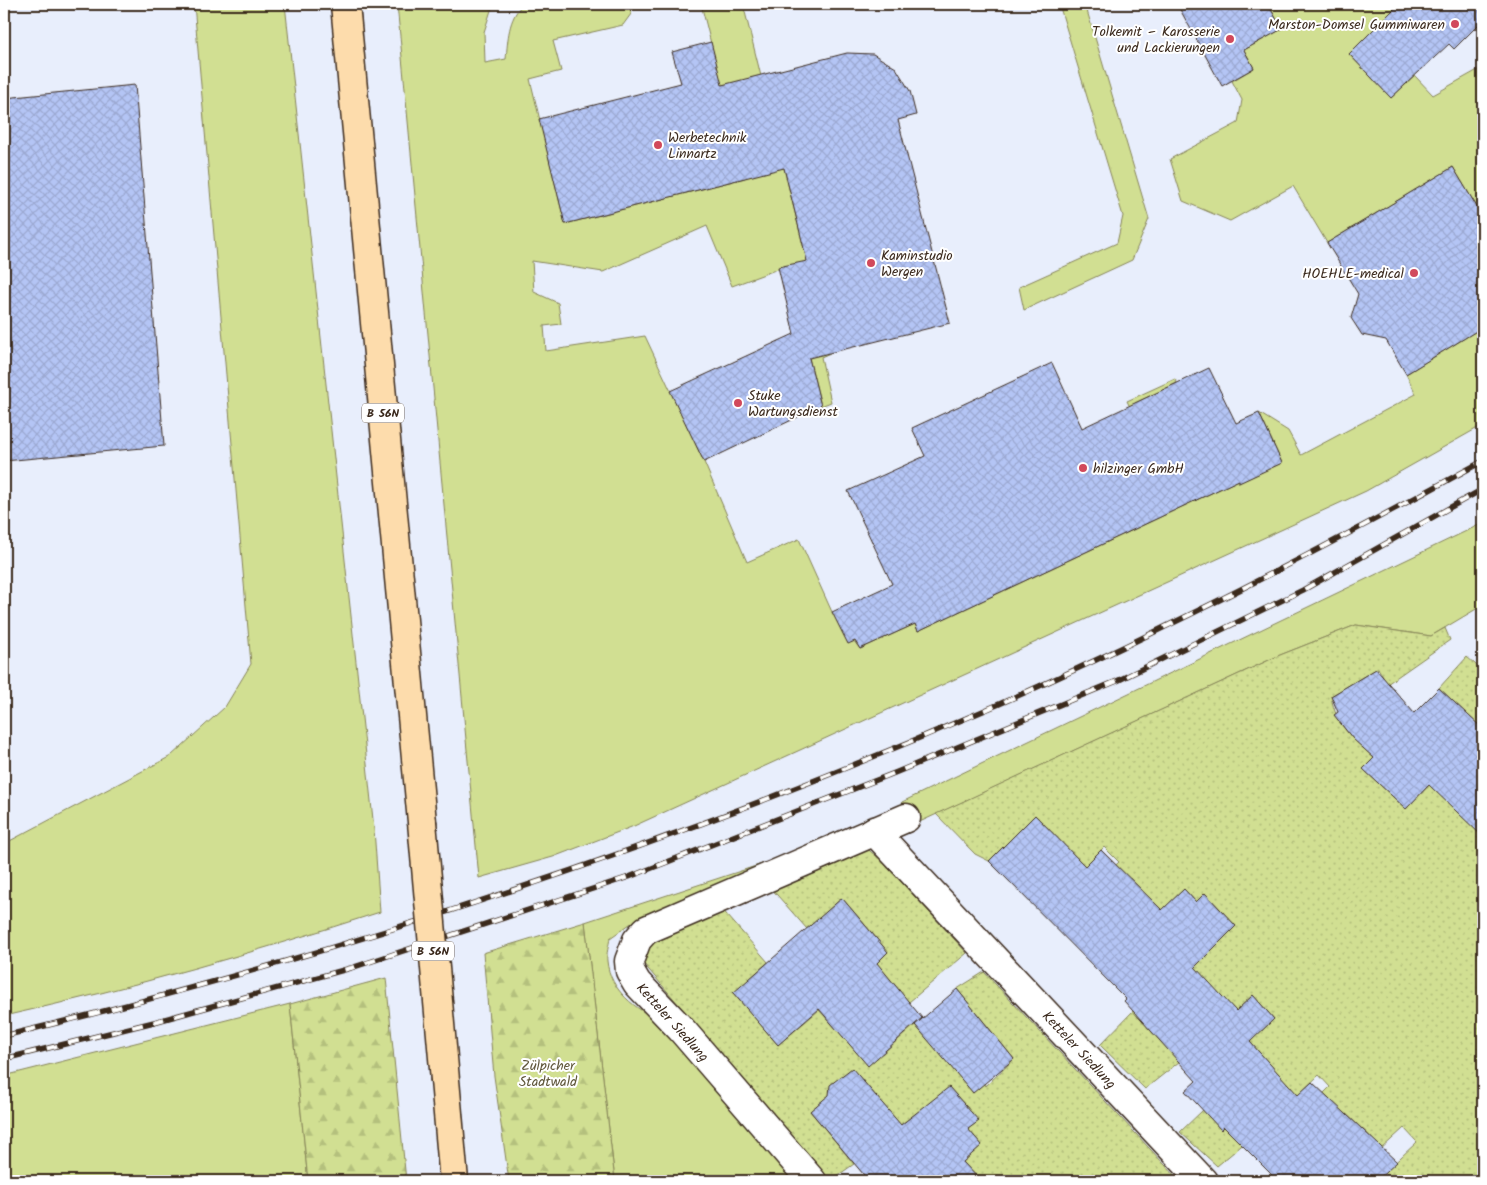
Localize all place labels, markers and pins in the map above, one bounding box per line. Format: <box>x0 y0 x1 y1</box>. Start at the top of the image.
place label: Marston-Domsel Gummiwaren <box>1268 14 1445 36</box>
marker: Marston-Domsel Gummiwaren <box>1449 18 1461 30</box>
place label: Tolkemit – Karosserie und Lackierungen <box>1092 21 1221 59</box>
marker: Tolkemit – Karosserie und Lackierungen <box>1224 33 1236 45</box>
place label: Werbetechnik Linnartz <box>668 127 747 165</box>
marker: Werbetechnik Linnartz <box>652 139 664 151</box>
place label: Kaminstudio Wergen <box>881 245 953 283</box>
marker: Kaminstudio Wergen <box>865 257 877 269</box>
place label: HOEHLE-medical <box>1302 263 1405 285</box>
marker: HOEHLE-medical <box>1408 267 1420 279</box>
place label: Stuke Wartungsdienst <box>748 385 838 423</box>
marker: Stuke Wartungsdienst <box>732 397 744 409</box>
place label: hilzinger GmbH <box>1093 458 1184 480</box>
marker: hilzinger GmbH <box>1077 462 1089 474</box>

